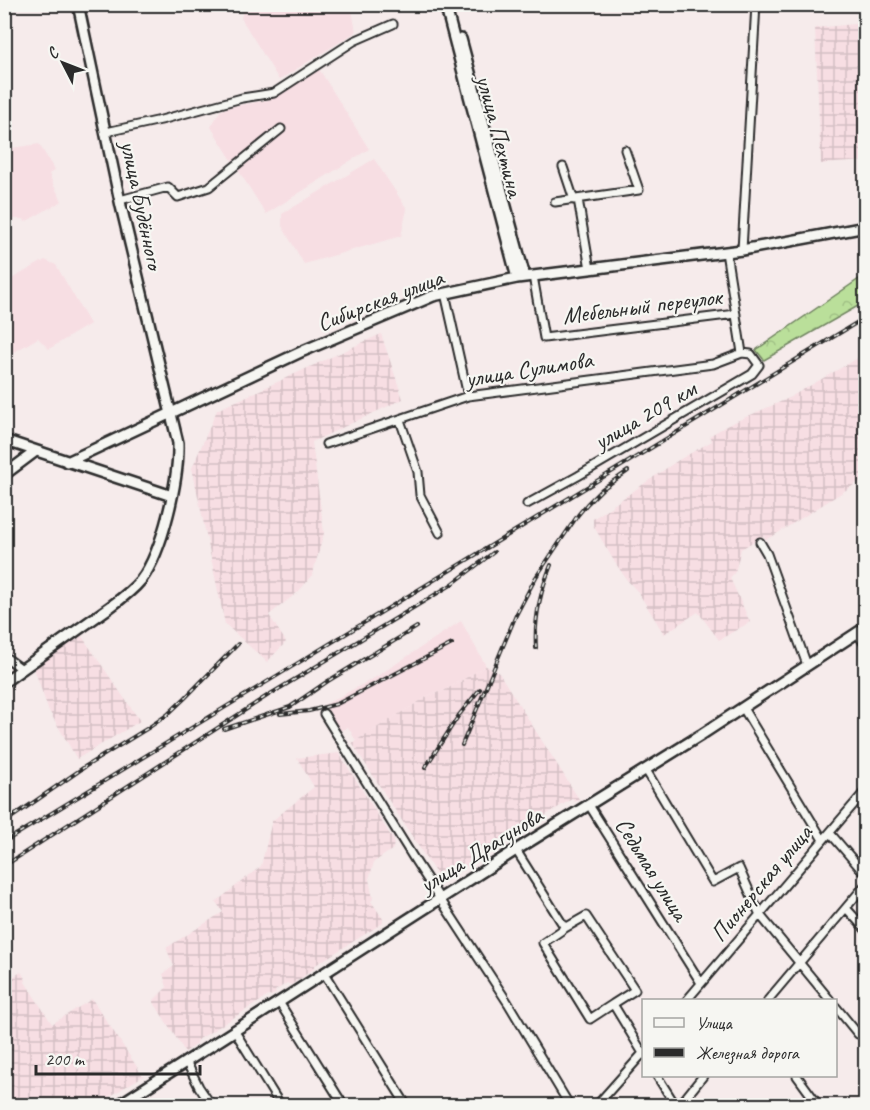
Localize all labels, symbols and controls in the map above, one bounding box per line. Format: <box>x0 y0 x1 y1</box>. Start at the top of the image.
north arrow <box>33 33 93 93</box>
text: С <box>43 42 64 63</box>
street label: улица Пехтина <box>469 70 531 202</box>
street label: улица Будённого <box>113 136 171 275</box>
street label: Сибирская улица <box>313 262 449 338</box>
street label: Мебельный переулок <box>561 281 725 331</box>
street label: улица Сулимова <box>461 344 596 394</box>
street label: улица 209 км <box>587 373 703 457</box>
street label: улица Драгунова <box>412 799 549 901</box>
street label: Седьмая улица <box>609 812 697 928</box>
street label: Пионерская улица <box>703 817 820 948</box>
legend <box>642 999 837 1077</box>
text: Улица <box>696 1012 733 1034</box>
scale bar <box>36 1038 200 1076</box>
text: Железная дорога <box>696 1042 800 1065</box>
text: 200 m <box>45 1048 86 1070</box>

